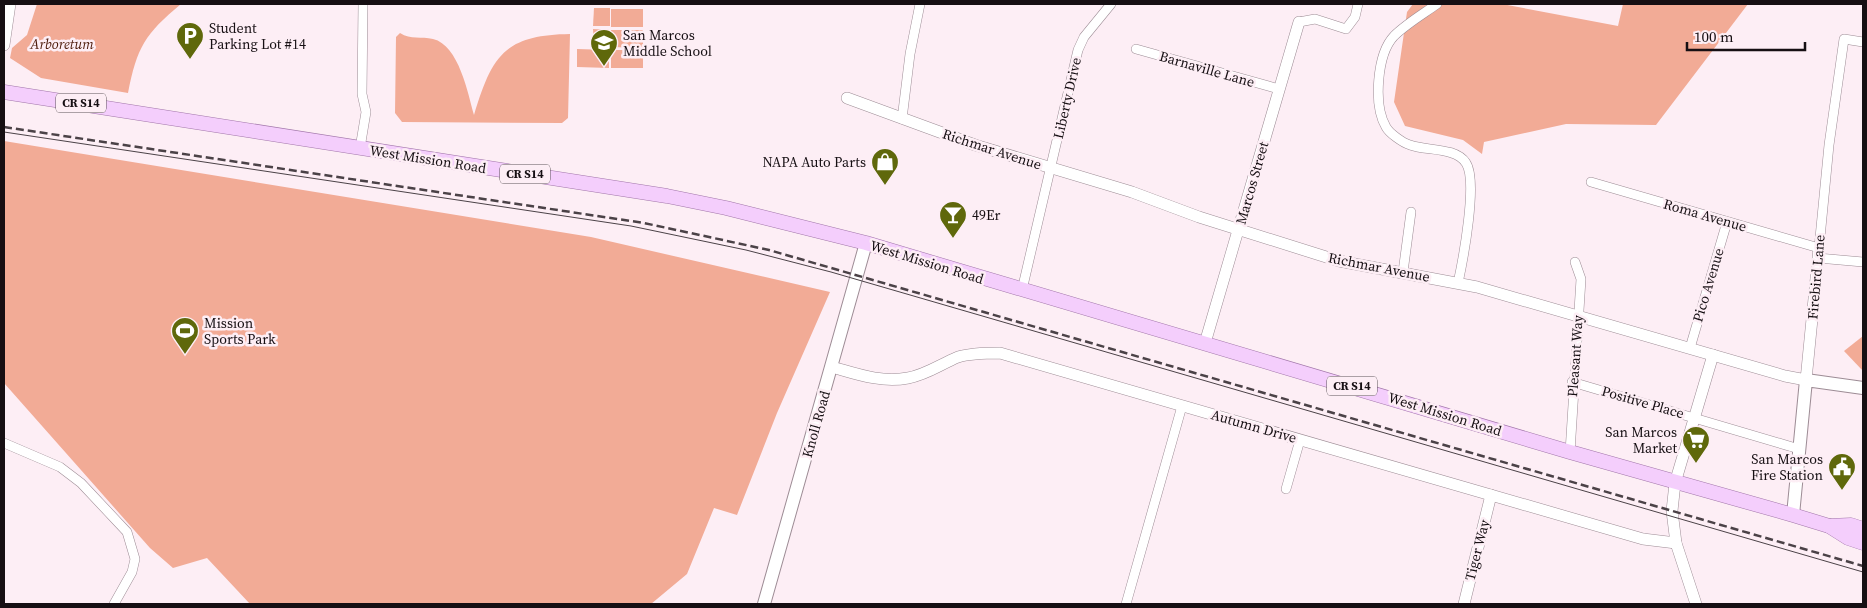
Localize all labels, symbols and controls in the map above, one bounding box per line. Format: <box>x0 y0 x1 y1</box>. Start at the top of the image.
place label: Student Parking Lot #14 <box>209 18 306 54</box>
scale bar <box>1687 20 1804 52</box>
parking icon: Student Parking Lot #14 <box>175 21 205 60</box>
place label: San Marcos Middle School <box>623 25 712 61</box>
text: 100 m <box>1694 26 1734 47</box>
school or university icon: San Marcos Middle School <box>589 28 619 67</box>
park label: Arboretum <box>29 34 94 54</box>
street label: Barnaville Lane <box>1157 46 1257 92</box>
street label: Liberty Drive <box>1048 55 1086 141</box>
road number: CR S14 <box>56 94 106 112</box>
street label: Richmar Avenue <box>940 124 1044 174</box>
street label: Marcos Street <box>1231 139 1273 227</box>
street label: West Mission Road <box>368 140 488 178</box>
shop icon: NAPA Auto Parts <box>870 147 900 186</box>
place label: NAPA Auto Parts <box>762 152 866 172</box>
road number: CR S14 <box>500 164 550 183</box>
street label: Roma Avenue <box>1661 194 1749 236</box>
bar icon: 49Er <box>938 200 968 239</box>
place label: 49Er <box>972 205 1000 225</box>
street label: Firebird Lane <box>1802 234 1830 320</box>
street label: West Mission Road <box>868 235 986 289</box>
street label: Pico Avenue <box>1687 246 1729 324</box>
street label: Richmar Avenue <box>1326 247 1432 287</box>
place label: Mission Sports Park <box>204 313 276 349</box>
street label: Pleasant Way <box>1562 314 1588 398</box>
sports icon: Mission Sports Park <box>170 316 200 355</box>
road number: CR S14 <box>1327 376 1377 396</box>
street label: Positive Place <box>1599 381 1687 423</box>
street label: West Mission Road <box>1386 387 1504 441</box>
street label: Knoll Road <box>797 388 835 460</box>
street label: Autumn Drive <box>1209 404 1299 448</box>
place label: San Marcos Market <box>1605 422 1677 458</box>
supermarket icon: San Marcos Market <box>1681 425 1711 464</box>
place label: San Marcos Fire Station <box>1751 449 1824 485</box>
public building icon: San Marcos Fire Station <box>1827 452 1857 491</box>
street label: Tiger Way <box>1460 517 1494 583</box>

